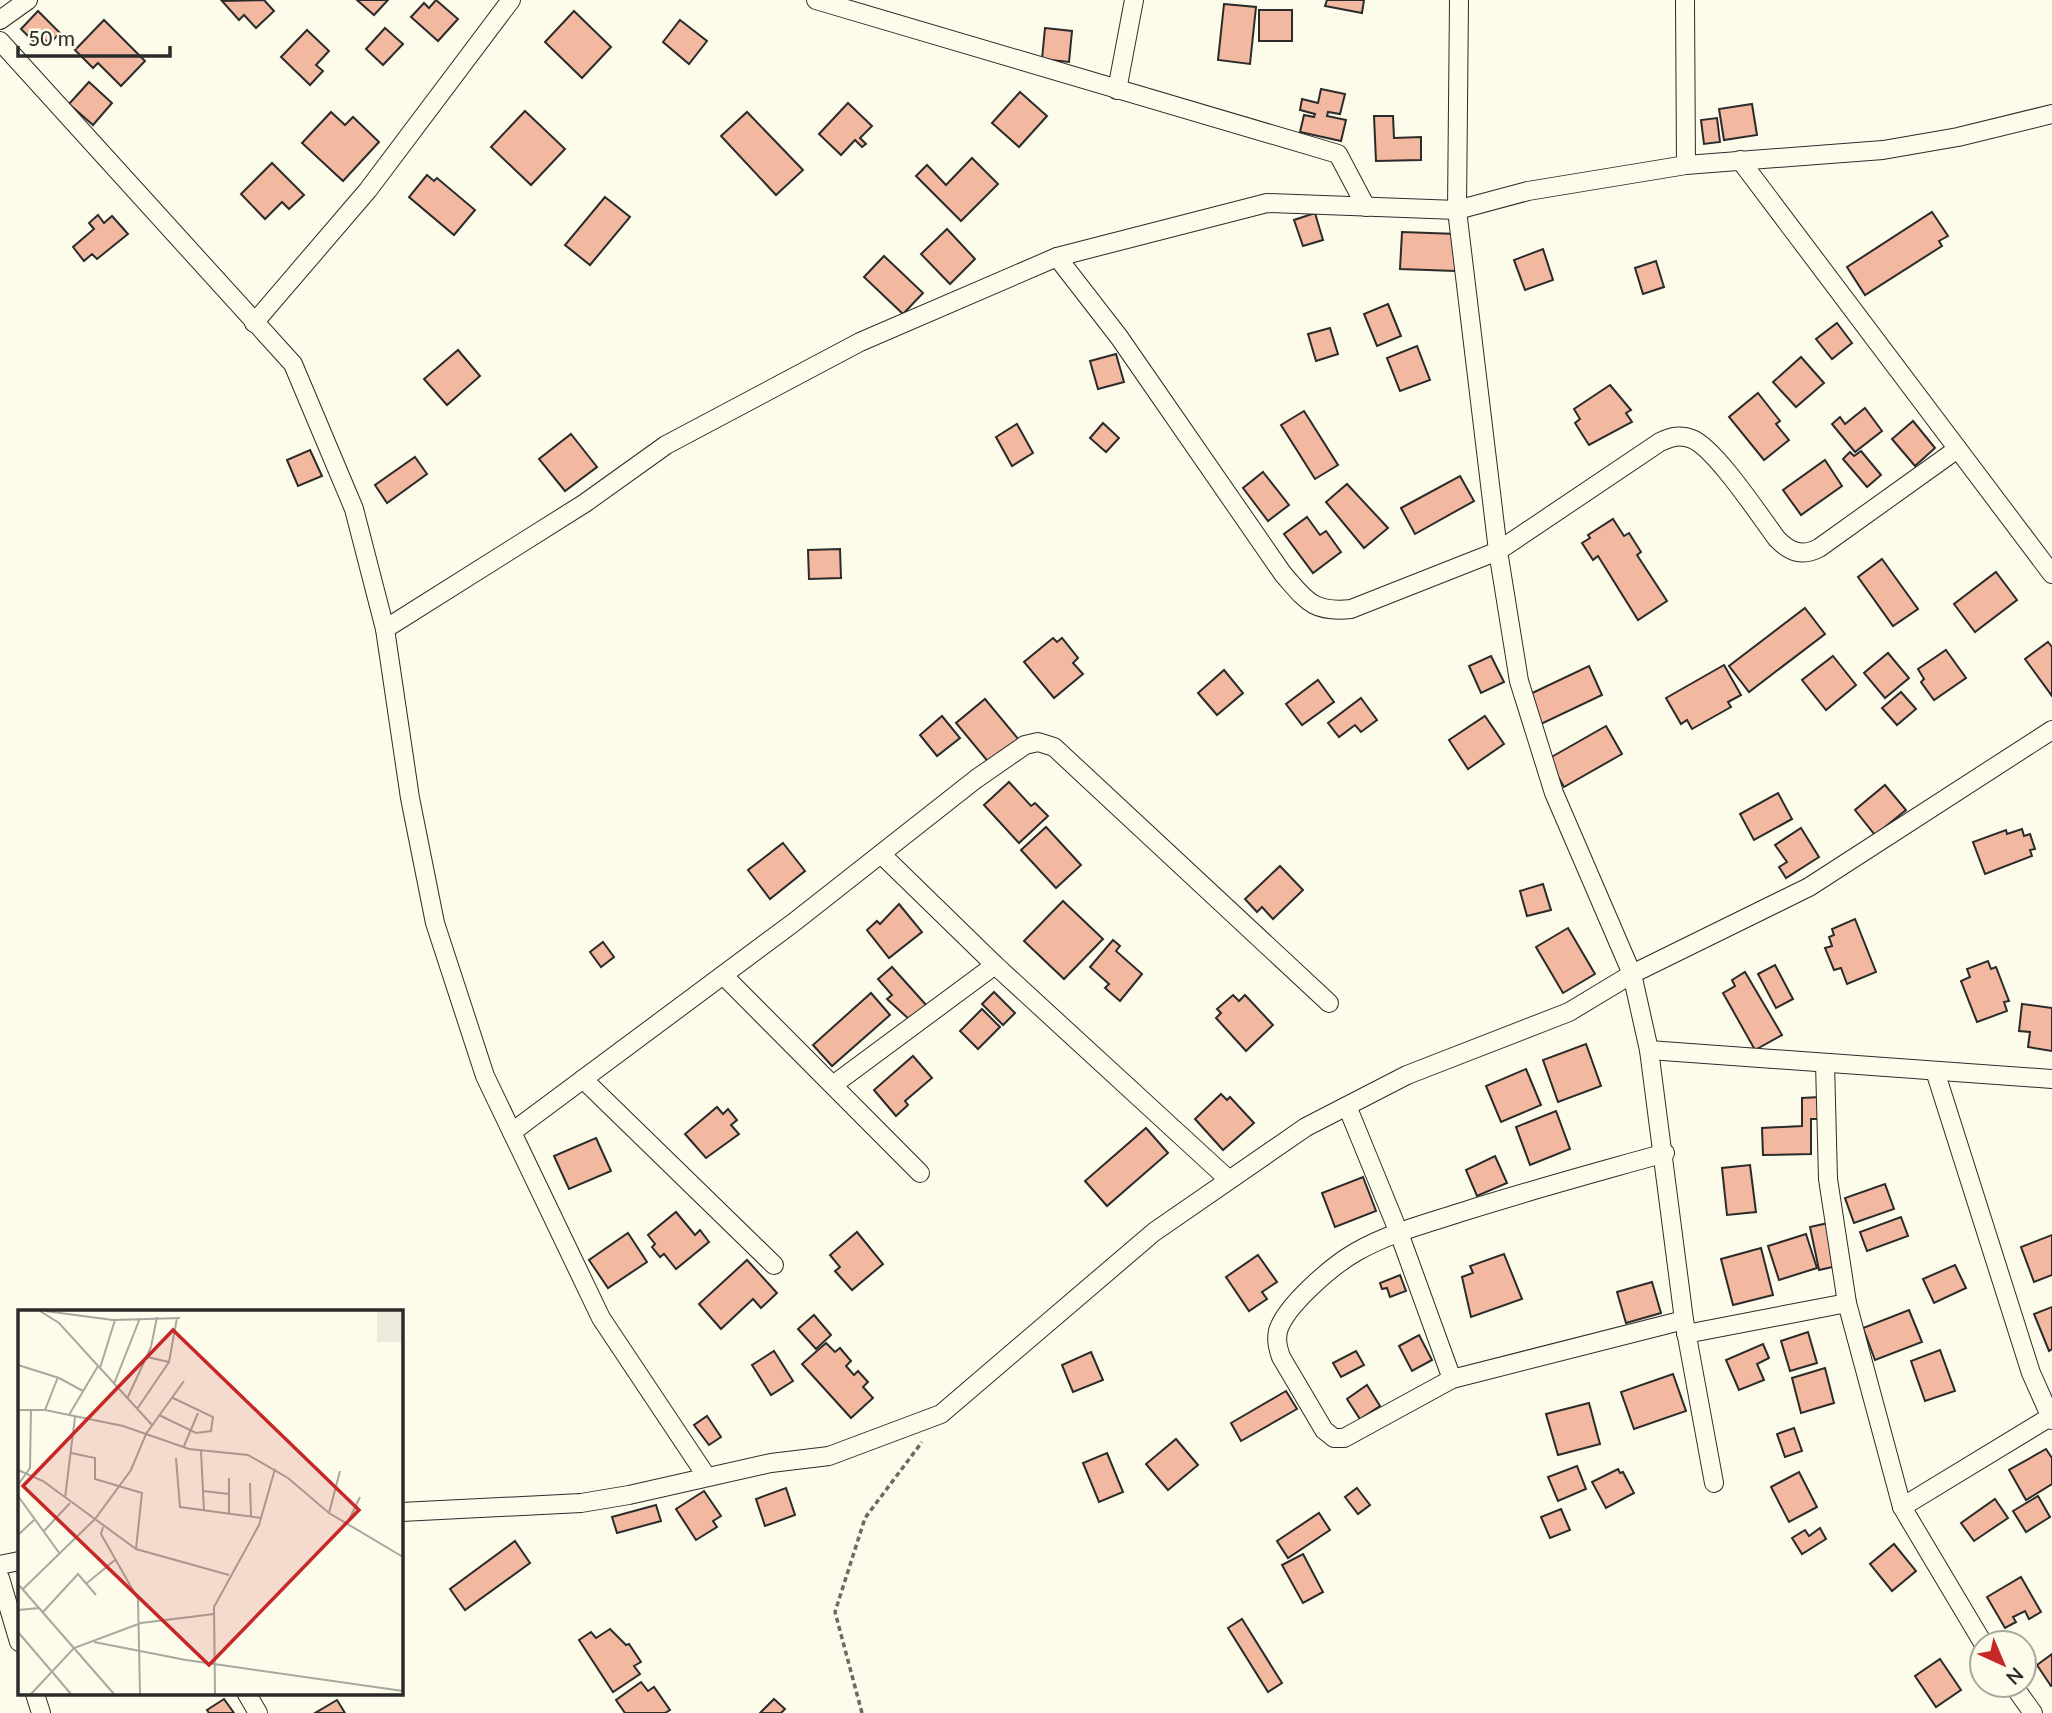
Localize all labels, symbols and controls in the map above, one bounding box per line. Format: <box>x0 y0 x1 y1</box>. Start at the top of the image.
scale bar <box>18 14 170 58</box>
text: 50 m <box>28 25 75 50</box>
inset map <box>18 1310 402 1696</box>
north arrow <box>1968 1629 2038 1699</box>
text: N <box>2002 1663 2028 1690</box>

